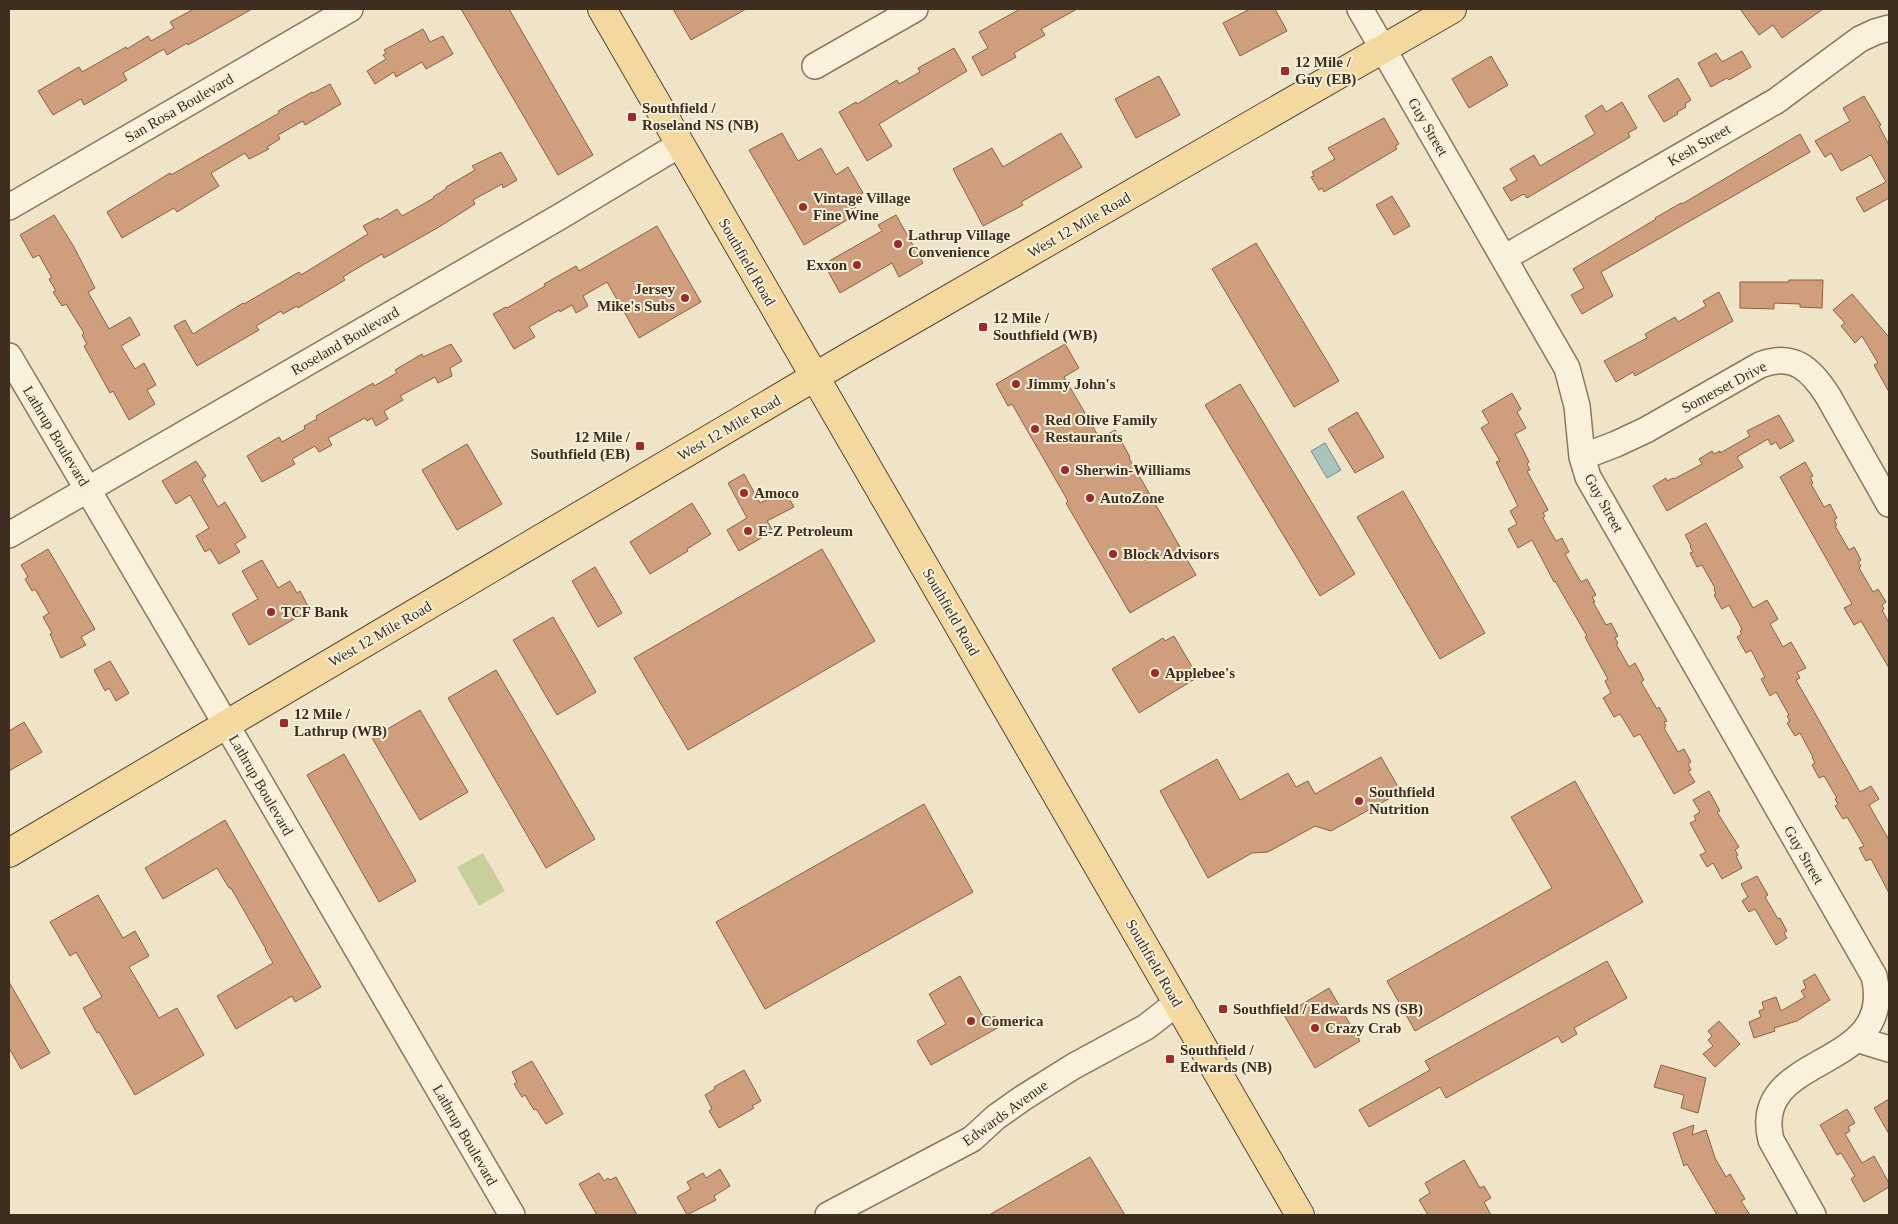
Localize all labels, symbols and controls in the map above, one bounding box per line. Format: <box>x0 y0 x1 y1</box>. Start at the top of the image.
place label: 12 Mile / Guy (EB) <box>1295 54 1356 88</box>
marker: 12 Mile / Guy (EB) <box>1279 65 1291 77</box>
street label: San Rosa Boulevard <box>122 70 236 146</box>
street label: Guy Street <box>1405 95 1451 160</box>
place label: Southfield / Roseland NS (NB) <box>642 100 759 134</box>
marker: Southfield / Roseland NS (NB) <box>626 111 638 123</box>
street label: Kesh Street <box>1665 120 1734 169</box>
street label: West 12 Mile Road <box>1025 189 1134 261</box>
place label: Vintage Village Fine Wine <box>813 190 911 223</box>
marker: Vintage Village Fine Wine <box>797 201 809 213</box>
street label: Southfield Road <box>716 216 779 309</box>
place label: Lathrup Village Convenience <box>908 227 1010 260</box>
marker: Lathrup Village Convenience <box>892 238 904 250</box>
place label: Exxon <box>806 257 848 273</box>
marker: Exxon <box>851 259 863 271</box>
place label: Jersey Mike's Subs <box>597 281 675 314</box>
marker: Jersey Mike's Subs <box>679 292 691 304</box>
street label: Roseland Boulevard <box>288 303 402 378</box>
place label: 12 Mile / Southfield (WB) <box>993 310 1098 344</box>
marker: 12 Mile / Southfield (WB) <box>977 321 989 333</box>
street label: Somerset Drive <box>1679 358 1769 416</box>
place label: Jimmy John's <box>1026 376 1116 392</box>
marker: Jimmy John's <box>1010 378 1022 390</box>
street label: Lathrup Boulevard <box>20 383 92 489</box>
street label: West 12 Mile Road <box>675 392 784 464</box>
place label: Red Olive Family Restaurants <box>1045 412 1158 445</box>
marker: Red Olive Family Restaurants <box>1029 423 1041 435</box>
place label: 12 Mile / Southfield (EB) <box>530 429 631 463</box>
marker: 12 Mile / Southfield (EB) <box>634 440 646 452</box>
place label: Sherwin-Williams <box>1075 462 1191 478</box>
marker: Sherwin-Williams <box>1059 464 1071 476</box>
street label: Guy Street <box>1581 471 1627 536</box>
place label: Amoco <box>754 485 799 501</box>
marker: Amoco <box>738 487 750 499</box>
place label: AutoZone <box>1100 490 1165 506</box>
marker: AutoZone <box>1084 492 1096 504</box>
place label: E-Z Petroleum <box>758 523 854 539</box>
marker: E-Z Petroleum <box>742 525 754 537</box>
place label: Block Advisors <box>1123 546 1219 562</box>
marker: Block Advisors <box>1107 548 1119 560</box>
street label: Southfield Road <box>920 566 983 659</box>
street label: West 12 Mile Road <box>326 598 435 670</box>
place label: TCF Bank <box>281 604 349 620</box>
marker: TCF Bank <box>265 606 277 618</box>
place label: Applebee's <box>1165 665 1235 681</box>
marker: Applebee's <box>1149 667 1161 679</box>
place label: 12 Mile / Lathrup (WB) <box>294 706 387 740</box>
marker: 12 Mile / Lathrup (WB) <box>278 717 290 729</box>
street label: Lathrup Boulevard <box>226 732 297 839</box>
place label: Southfield Nutrition <box>1369 784 1436 817</box>
marker: Southfield Nutrition <box>1353 795 1365 807</box>
street label: Guy Street <box>1781 823 1827 888</box>
street label: Southfield Road <box>1123 917 1186 1010</box>
place label: Southfield / Edwards NS (SB) <box>1233 1001 1423 1018</box>
marker: Southfield / Edwards NS (SB) <box>1217 1003 1229 1015</box>
place label: Comerica <box>981 1013 1044 1029</box>
marker: Comerica <box>965 1015 977 1027</box>
place label: Crazy Crab <box>1325 1020 1401 1036</box>
marker: Crazy Crab <box>1309 1022 1321 1034</box>
place label: Southfield / Edwards (NB) <box>1180 1042 1272 1076</box>
marker: Southfield / Edwards (NB) <box>1164 1053 1176 1065</box>
street label: Edwards Avenue <box>959 1077 1051 1149</box>
street label: Lathrup Boulevard <box>430 1082 501 1189</box>

